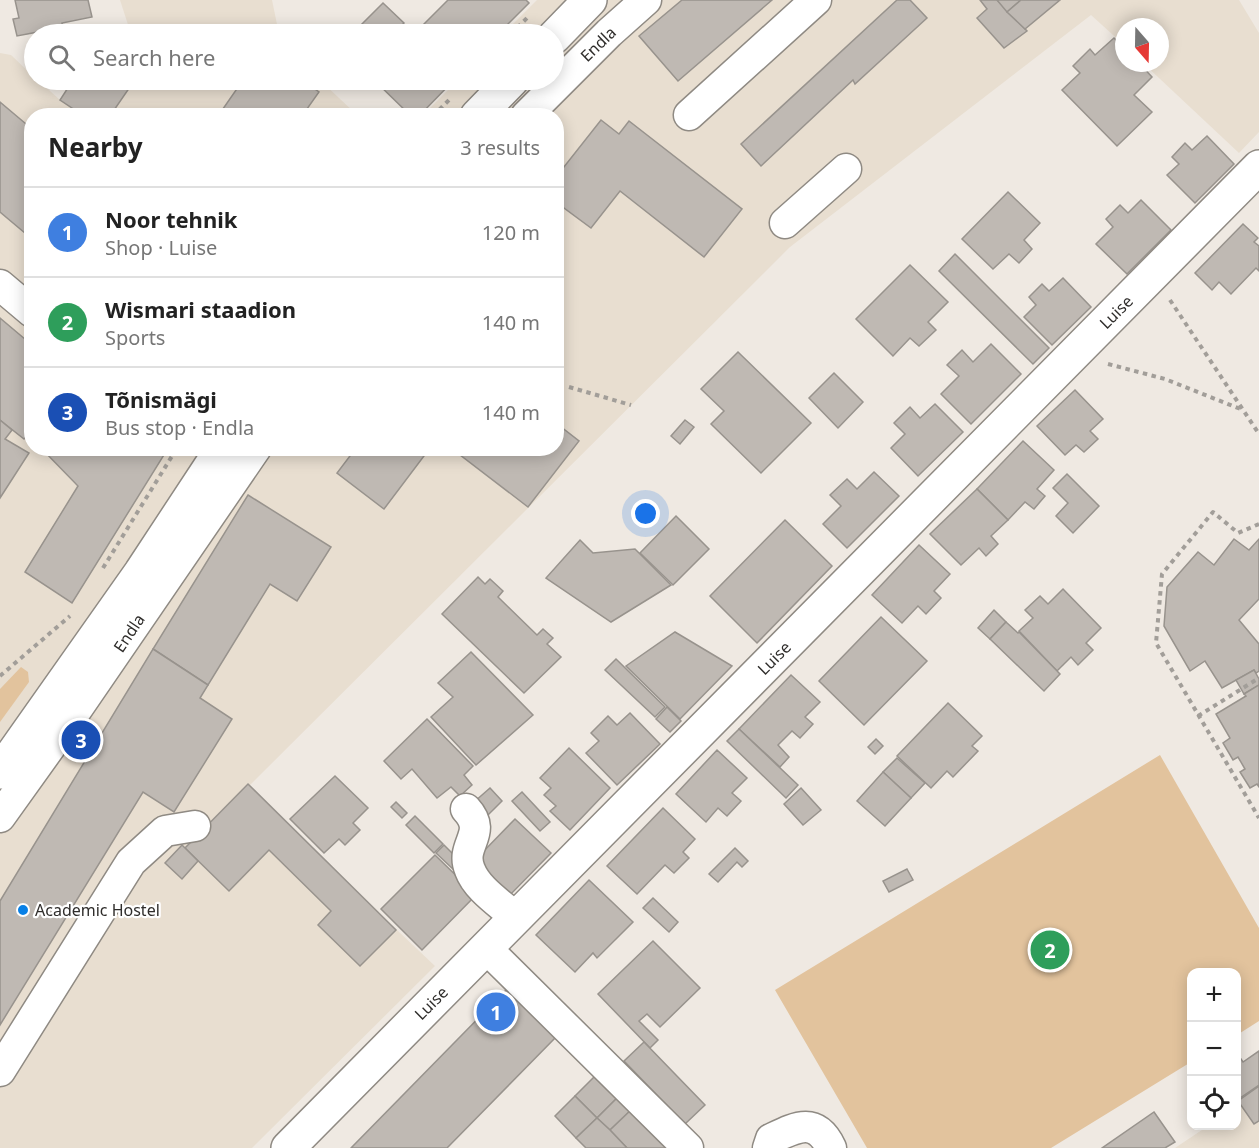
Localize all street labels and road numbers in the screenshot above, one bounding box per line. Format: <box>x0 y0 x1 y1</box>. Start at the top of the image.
street label: Endla <box>575 22 621 66</box>
street label: Luise <box>1094 290 1138 334</box>
street label: Endla <box>108 610 150 656</box>
street label: Luise <box>752 636 796 680</box>
street label: Luise <box>409 981 453 1025</box>

